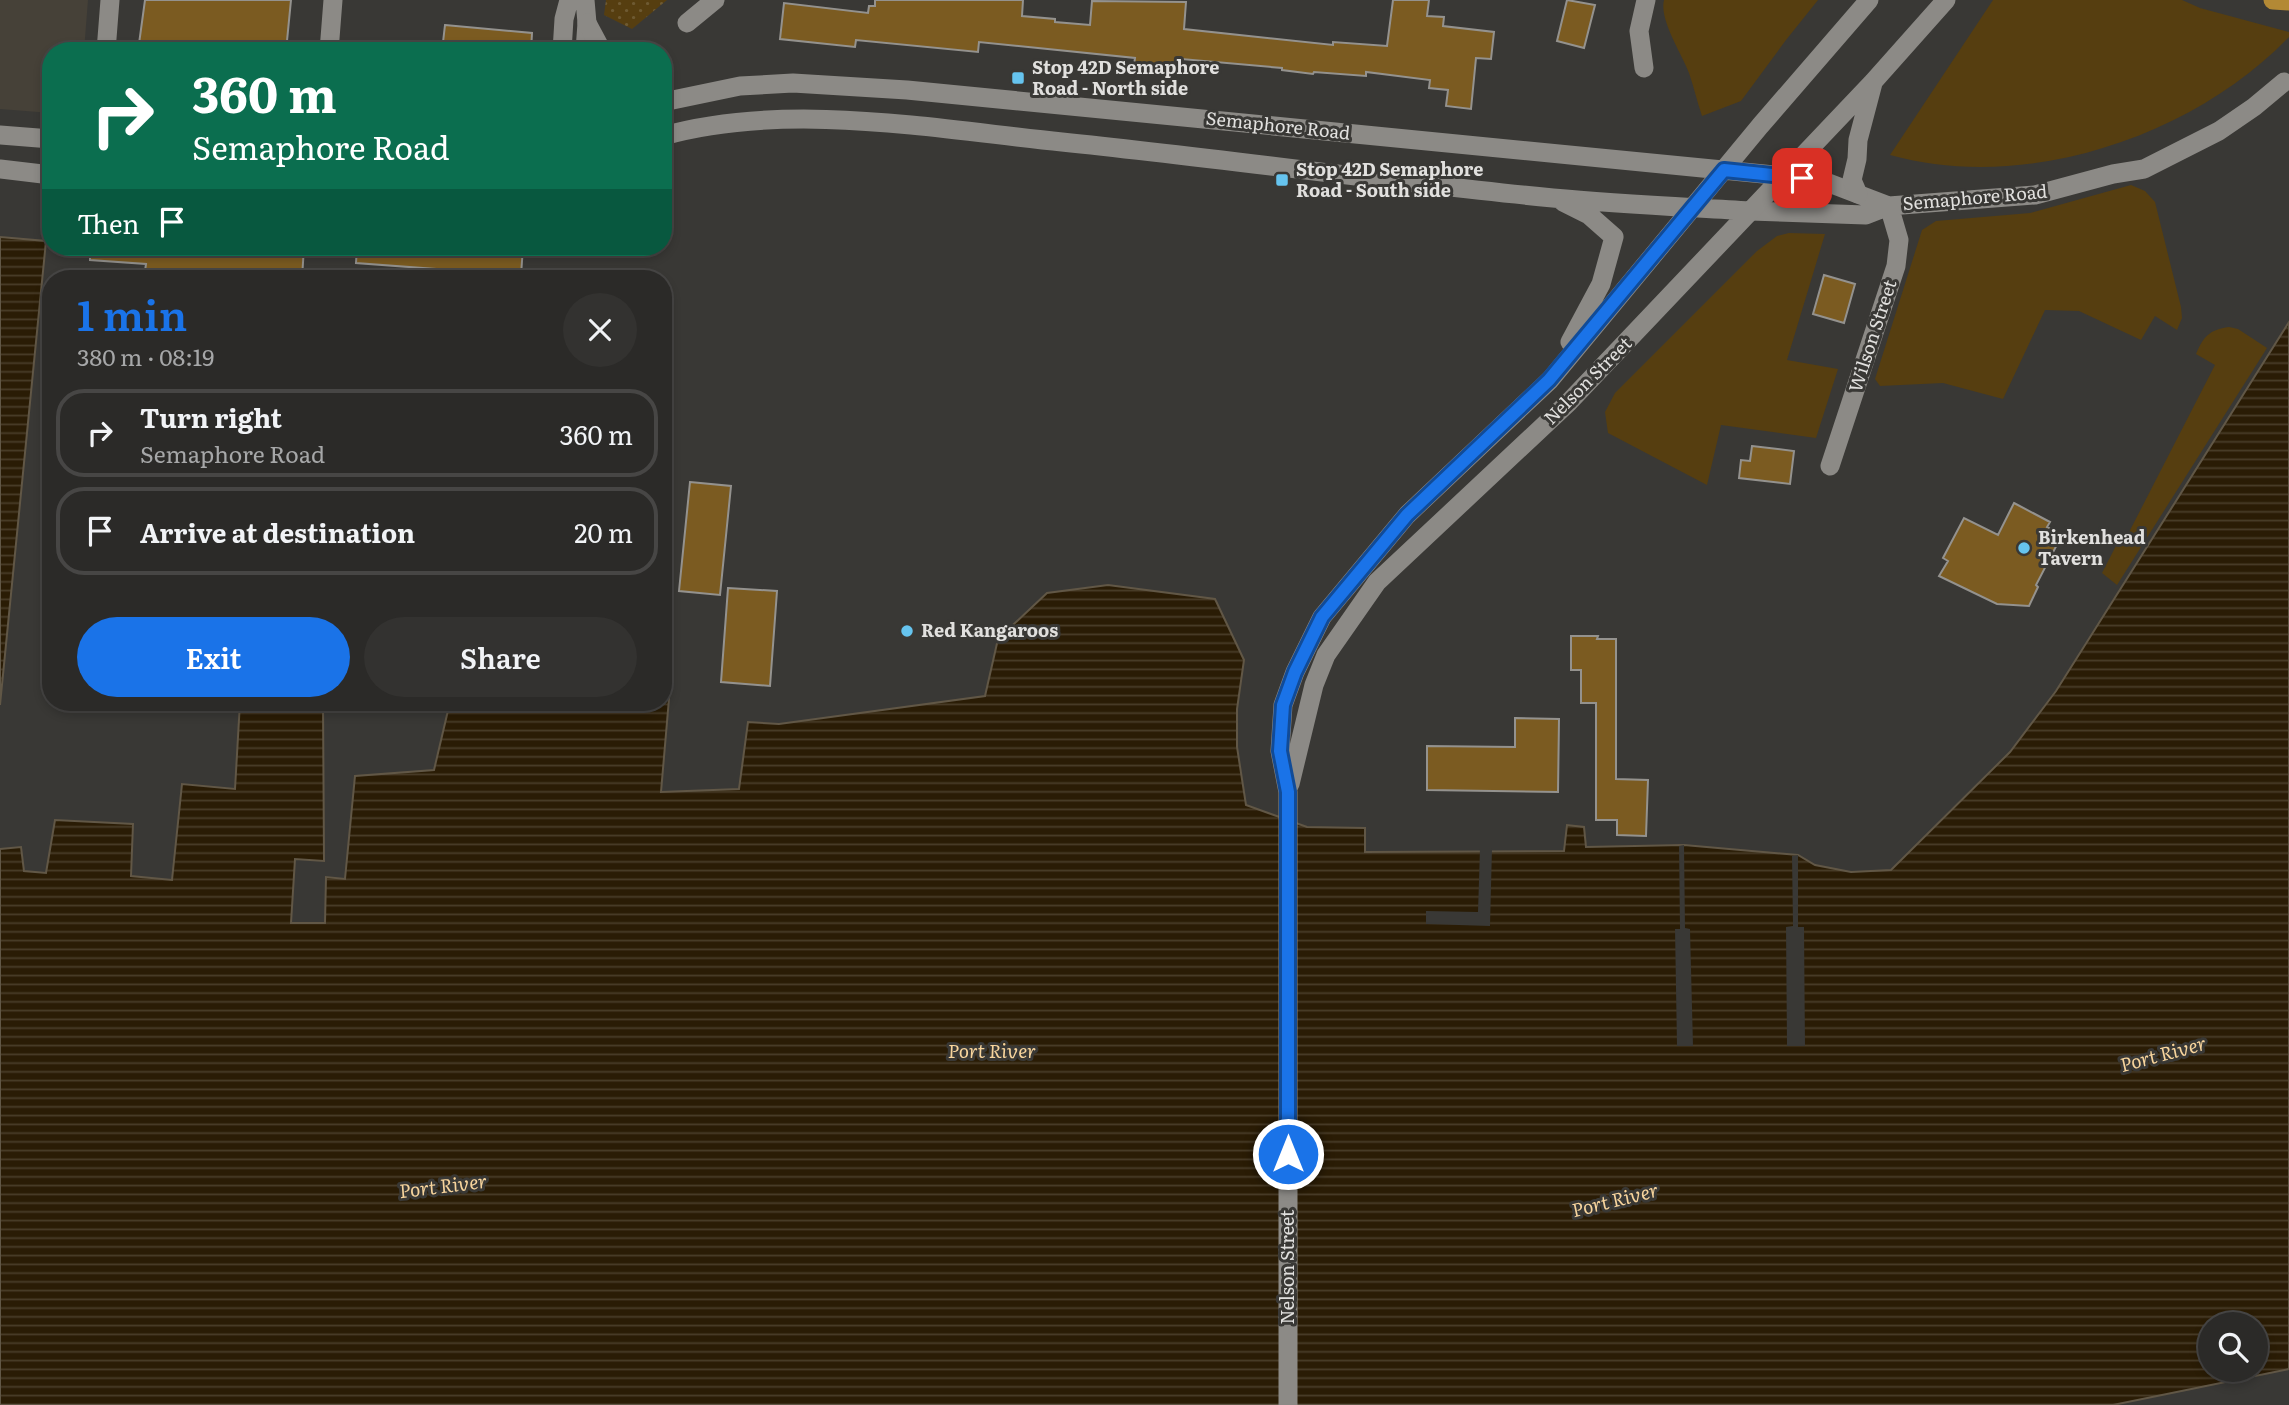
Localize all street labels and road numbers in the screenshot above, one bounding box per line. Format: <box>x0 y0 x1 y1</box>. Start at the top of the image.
street label: Semaphore Road <box>1205 104 1352 146</box>
street label: Semaphore Road <box>1902 177 2048 216</box>
street label: Wilson Street <box>1841 275 1903 395</box>
street label: Nelson Street <box>1537 329 1638 430</box>
street label: Nelson Street <box>1273 1209 1300 1324</box>

